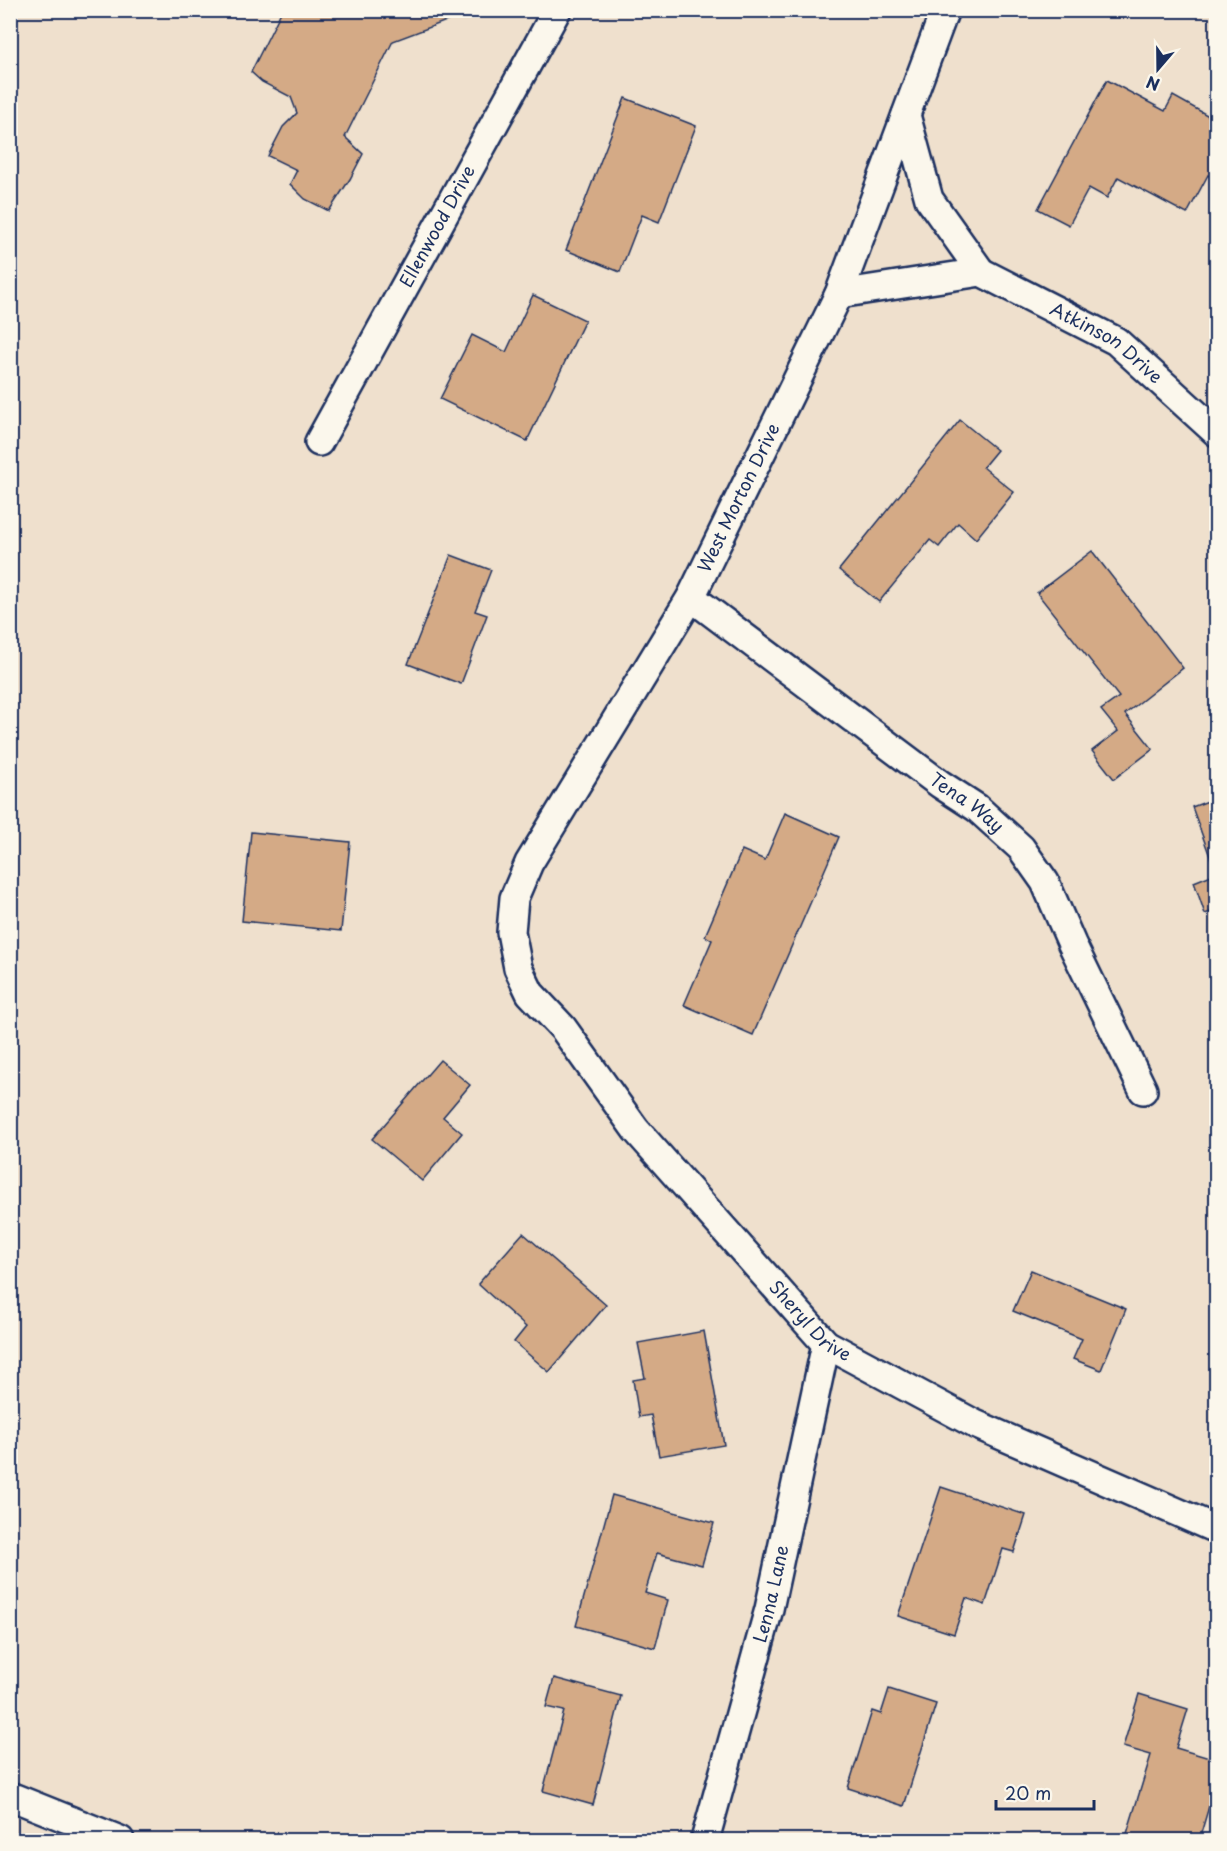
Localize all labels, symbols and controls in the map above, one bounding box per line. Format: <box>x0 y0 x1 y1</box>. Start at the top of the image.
north arrow <box>1128 39 1188 99</box>
text: N <box>1142 71 1163 97</box>
street label: Ellenwood Drive <box>392 160 481 292</box>
street label: Atkinson Drive <box>1046 294 1169 389</box>
street label: West Morton Drive <box>690 418 786 577</box>
street label: Tena Way <box>924 765 1011 838</box>
street label: Sheryl Drive <box>763 1274 856 1367</box>
street label: Lenna Lane <box>745 1542 794 1645</box>
scale bar <box>996 1773 1094 1811</box>
text: 20 m <box>1005 1779 1051 1806</box>

